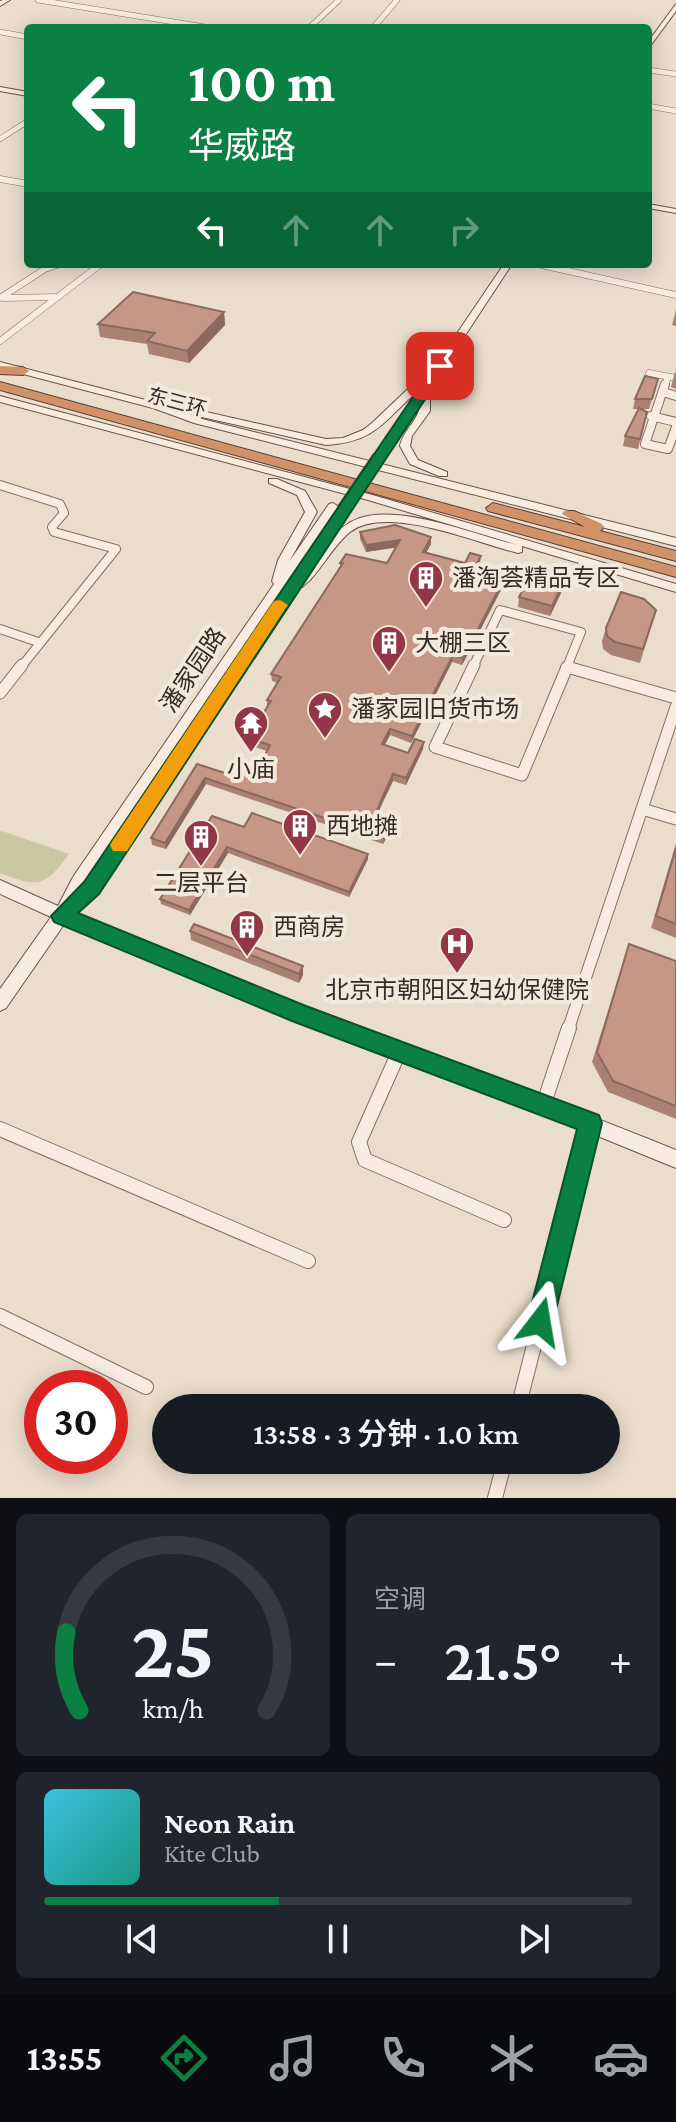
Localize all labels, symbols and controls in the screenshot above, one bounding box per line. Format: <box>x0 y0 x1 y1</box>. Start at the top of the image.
text: 100 m <box>188 51 335 113</box>
icon: left <box>56 56 160 160</box>
text: 华威路 <box>188 126 296 166</box>
icon: left <box>190 208 234 252</box>
icon: ahead <box>274 208 318 252</box>
icon: ahead <box>358 208 402 252</box>
icon: right <box>442 208 486 252</box>
pin <box>406 332 474 400</box>
icon: arrive <box>418 344 462 388</box>
street label: 东三环 <box>145 384 209 420</box>
building icon: 潘淘荟精品专区 <box>407 559 445 609</box>
place label: 潘淘荟精品专区 <box>452 564 620 591</box>
street label: 潘家园路 <box>155 622 231 717</box>
building icon: 大棚三区 <box>370 624 408 674</box>
place label: 大棚三区 <box>415 629 511 656</box>
place icon: 潘家园旧货市场 <box>306 690 344 740</box>
place label: 潘家园旧货市场 <box>351 695 519 722</box>
temple icon: 小庙 <box>232 704 270 754</box>
place label: 小庙 <box>227 755 275 782</box>
building icon: 西地摊 <box>281 807 319 857</box>
place label: 西地摊 <box>326 812 398 839</box>
building icon: 二层平台 <box>182 818 220 868</box>
place label: 二层平台 <box>153 869 249 896</box>
building icon: 西商房 <box>228 908 266 958</box>
place label: 西商房 <box>273 913 345 940</box>
hospital icon: 北京市朝阳区妇幼保健院 <box>438 925 476 975</box>
place label: 北京市朝阳区妇幼保健院 <box>325 976 589 1003</box>
position arrow <box>498 1280 582 1364</box>
speed limit sign: 30 <box>24 1370 128 1474</box>
text: 13:58 · 3 分钟 · 1.0 km <box>253 1417 519 1450</box>
text: 空调 <box>374 1585 426 1614</box>
text: 25 <box>131 1602 215 1695</box>
text: 21.5° <box>444 1626 562 1693</box>
text: − <box>374 1636 397 1684</box>
text: + <box>609 1636 632 1684</box>
text: km/h <box>142 1692 204 1724</box>
text: Neon Rain <box>164 1806 295 1839</box>
text: Kite Club <box>164 1839 260 1868</box>
icon: previous <box>120 1917 164 1961</box>
icon: pause <box>316 1917 360 1961</box>
icon: next <box>512 1917 556 1961</box>
icon: directions <box>156 2030 212 2086</box>
icon: music <box>265 2030 321 2086</box>
icon: phone <box>375 2030 431 2086</box>
icon: climate <box>484 2030 540 2086</box>
icon: car <box>593 2030 649 2086</box>
text: 13:55 <box>27 2038 103 2078</box>

